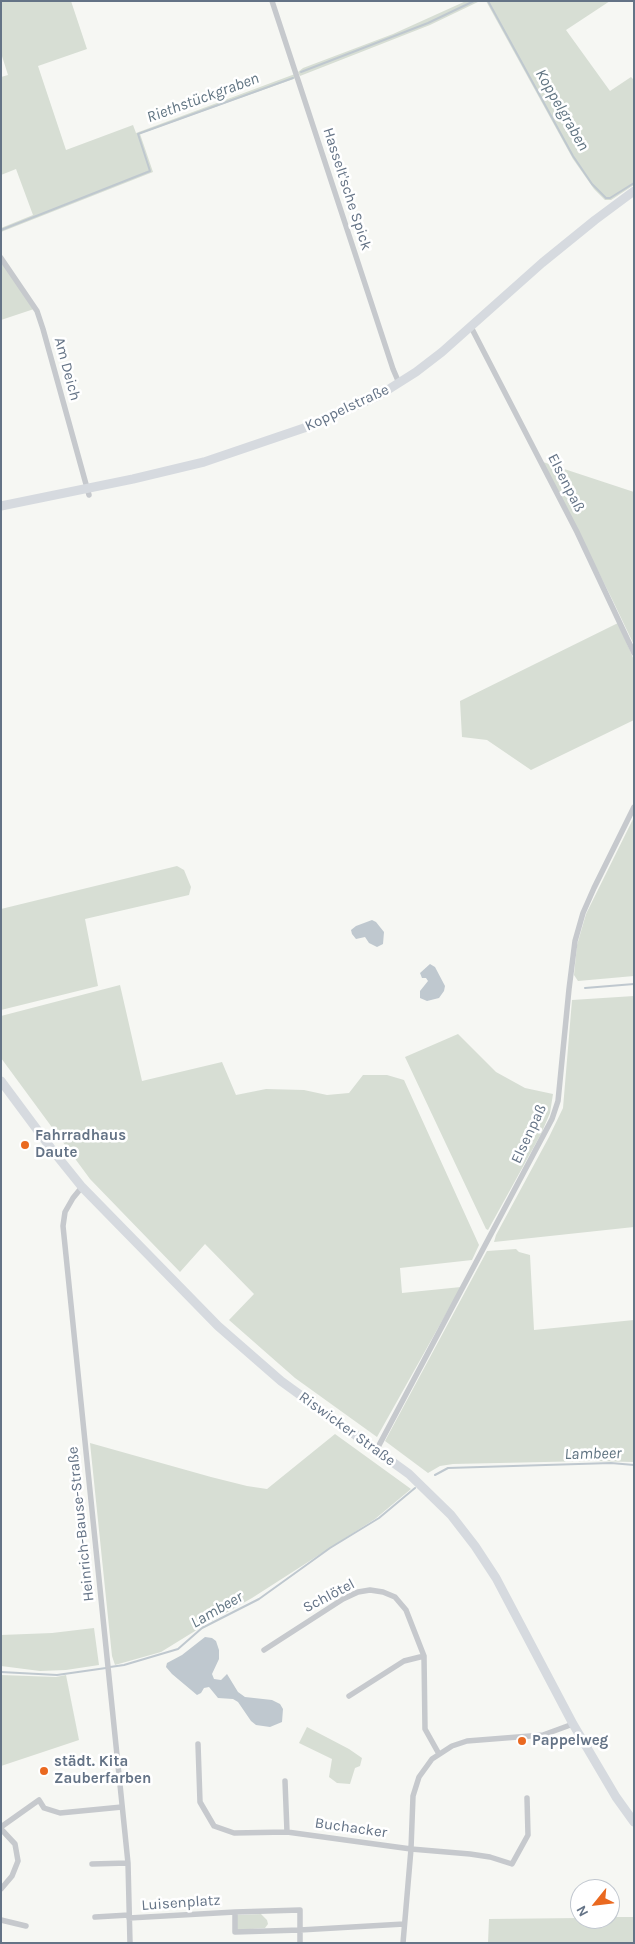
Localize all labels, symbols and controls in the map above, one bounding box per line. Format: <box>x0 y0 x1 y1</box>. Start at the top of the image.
water label: Koppelgraben <box>531 66 593 154</box>
water label: Riethstückgraben <box>144 69 262 127</box>
street label: Hasselt'sche Spick <box>319 125 375 253</box>
street label: Am Deich <box>50 335 84 403</box>
street label: Koppelstraße <box>302 381 392 435</box>
street label: Elsenpaß <box>544 451 588 515</box>
street label: Elsenpaß <box>507 1101 551 1167</box>
place label: Fahrradhaus Daute <box>35 1127 126 1162</box>
marker: Fahrradhaus Daute <box>19 1139 31 1151</box>
street label: Riswicker Straße <box>295 1388 399 1470</box>
water label: Lambeer <box>564 1444 622 1464</box>
street label: Heinrich-Bause-Straße <box>64 1446 98 1602</box>
street label: Schlötel <box>300 1575 358 1617</box>
water label: Lambeer <box>188 1587 246 1633</box>
place label: Pappelweg <box>532 1732 608 1750</box>
marker: Pappelweg <box>516 1735 528 1747</box>
place label: städt. Kita Zauberfarben <box>54 1753 151 1788</box>
marker: städt. Kita Zauberfarben <box>38 1765 50 1777</box>
street label: Buchacker <box>314 1814 388 1842</box>
north arrow <box>570 1879 620 1929</box>
street label: Luisenplatz <box>141 1891 221 1915</box>
text: N <box>572 1903 592 1920</box>

